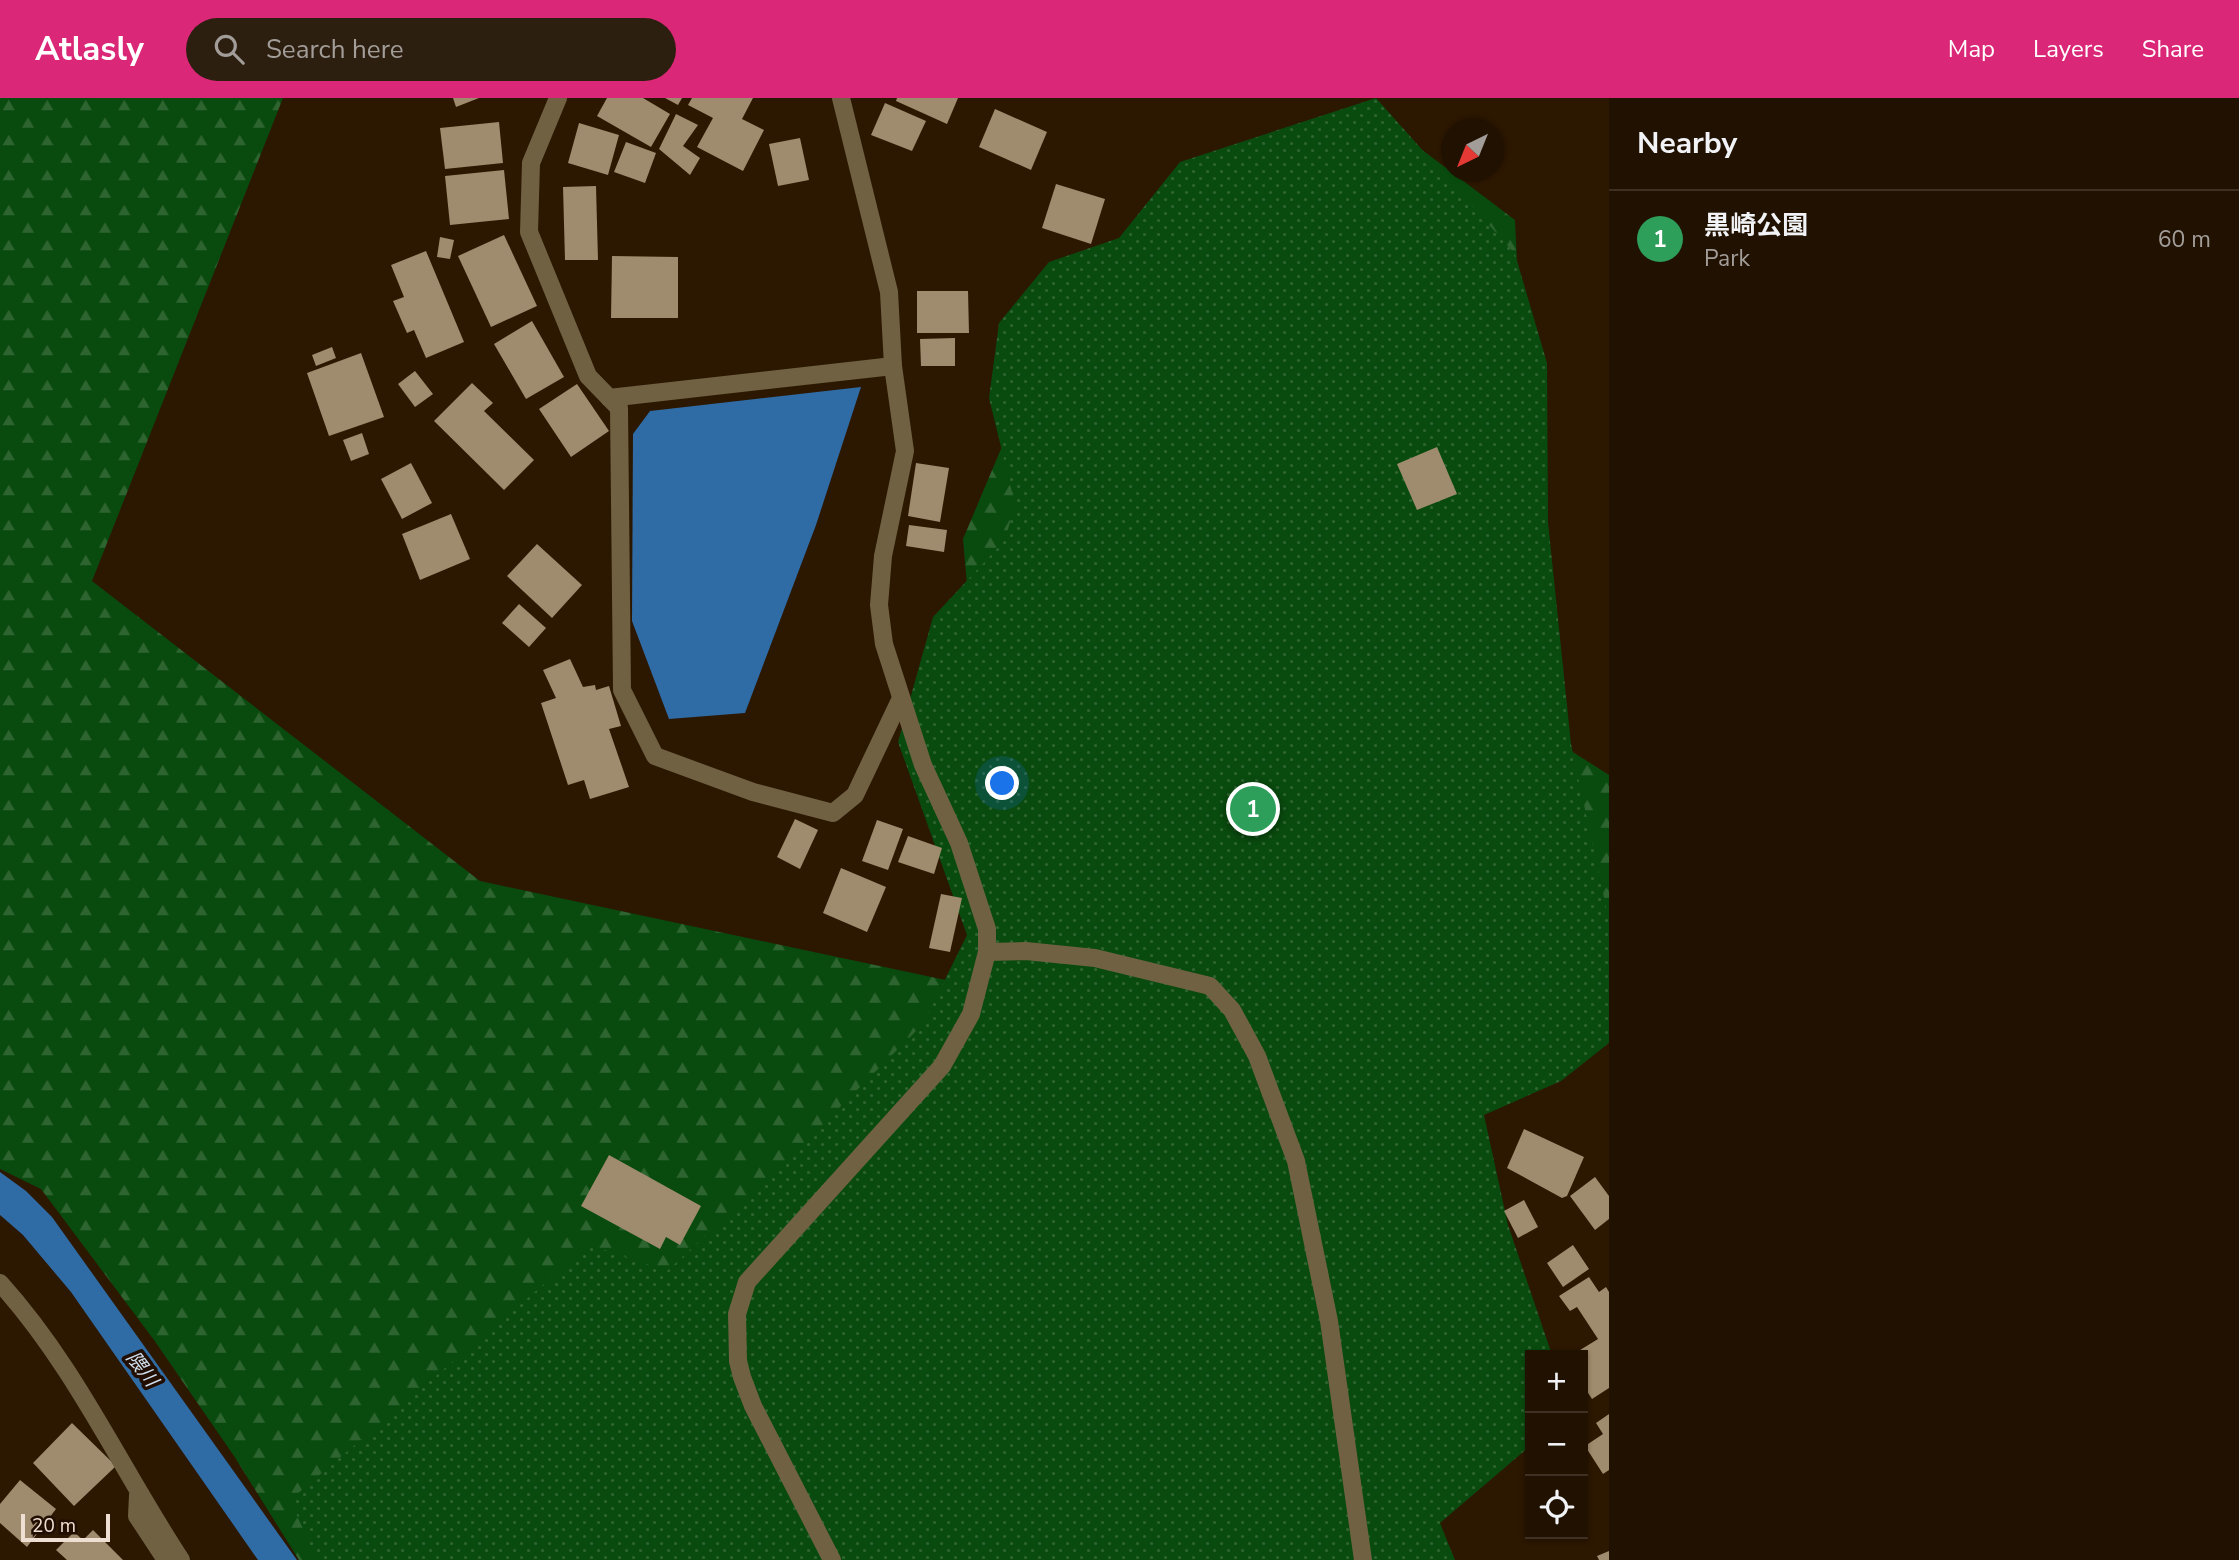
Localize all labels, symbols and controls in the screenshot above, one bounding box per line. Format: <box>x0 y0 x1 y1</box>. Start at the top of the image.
search box <box>186 18 676 81</box>
text: Atlasly <box>35 27 144 72</box>
icon: search <box>210 30 248 68</box>
text: Search here <box>266 32 404 67</box>
text: Map <box>1948 33 1995 65</box>
text: Layers <box>2033 33 2104 65</box>
text: Share <box>2142 33 2204 65</box>
north arrow <box>1441 119 1504 182</box>
text: Nearby <box>1637 123 1737 164</box>
text: 黒崎公園 <box>1704 208 1808 243</box>
text: 1 <box>1653 224 1667 255</box>
text: 60 m <box>2158 224 2211 255</box>
text: Park <box>1704 243 1750 274</box>
your location <box>985 766 1019 800</box>
pin: 1 <box>1230 783 1276 835</box>
water label: 隈川 <box>120 1346 165 1394</box>
map controls <box>1525 1350 1588 1539</box>
button: + <box>1525 1350 1588 1413</box>
button: − <box>1525 1413 1588 1476</box>
button: locate <box>1525 1476 1588 1539</box>
scale bar <box>21 1511 110 1543</box>
text: 20 m <box>32 1513 76 1539</box>

